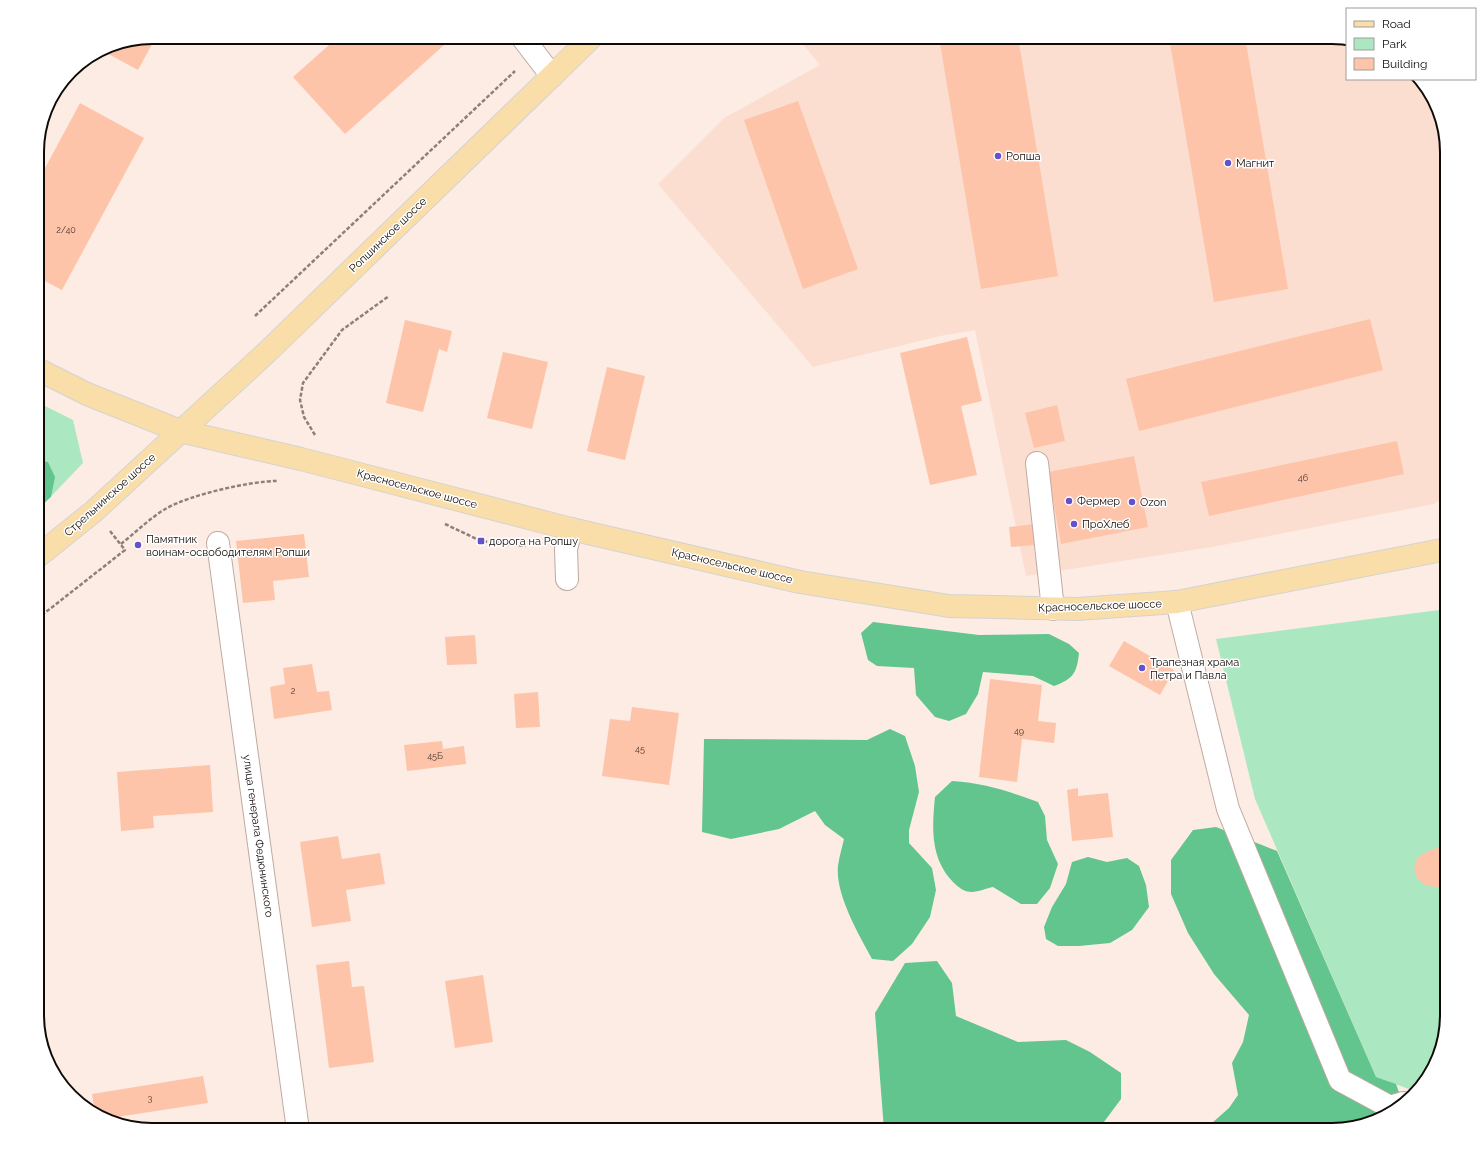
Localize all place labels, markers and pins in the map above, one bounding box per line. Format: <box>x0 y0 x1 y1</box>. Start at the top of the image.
place label: Ропша <box>1006 150 1040 163</box>
marker: Ропша <box>993 151 1003 161</box>
place label: Магнит <box>1236 157 1275 170</box>
marker: Магнит <box>1223 158 1233 168</box>
place label: Фермер <box>1077 495 1120 508</box>
marker: Фермер <box>1064 496 1074 506</box>
place label: Ozon <box>1140 496 1167 509</box>
marker: Ozon <box>1127 497 1137 507</box>
place label: ПроХлеб <box>1082 518 1130 531</box>
marker: ПроХлеб <box>1069 519 1079 529</box>
place label: Памятник воинам-освободителям Ропши <box>146 533 310 559</box>
place label: дорога на Ропшу <box>489 535 578 548</box>
marker: дорога на Ропшу <box>476 536 486 546</box>
marker: Памятник воинам-освободителям Ропши <box>133 540 143 550</box>
place label: Трапезная храма Петра и Павла <box>1150 656 1239 682</box>
marker: Трапезная храма Петра и Павла <box>1137 663 1147 673</box>

